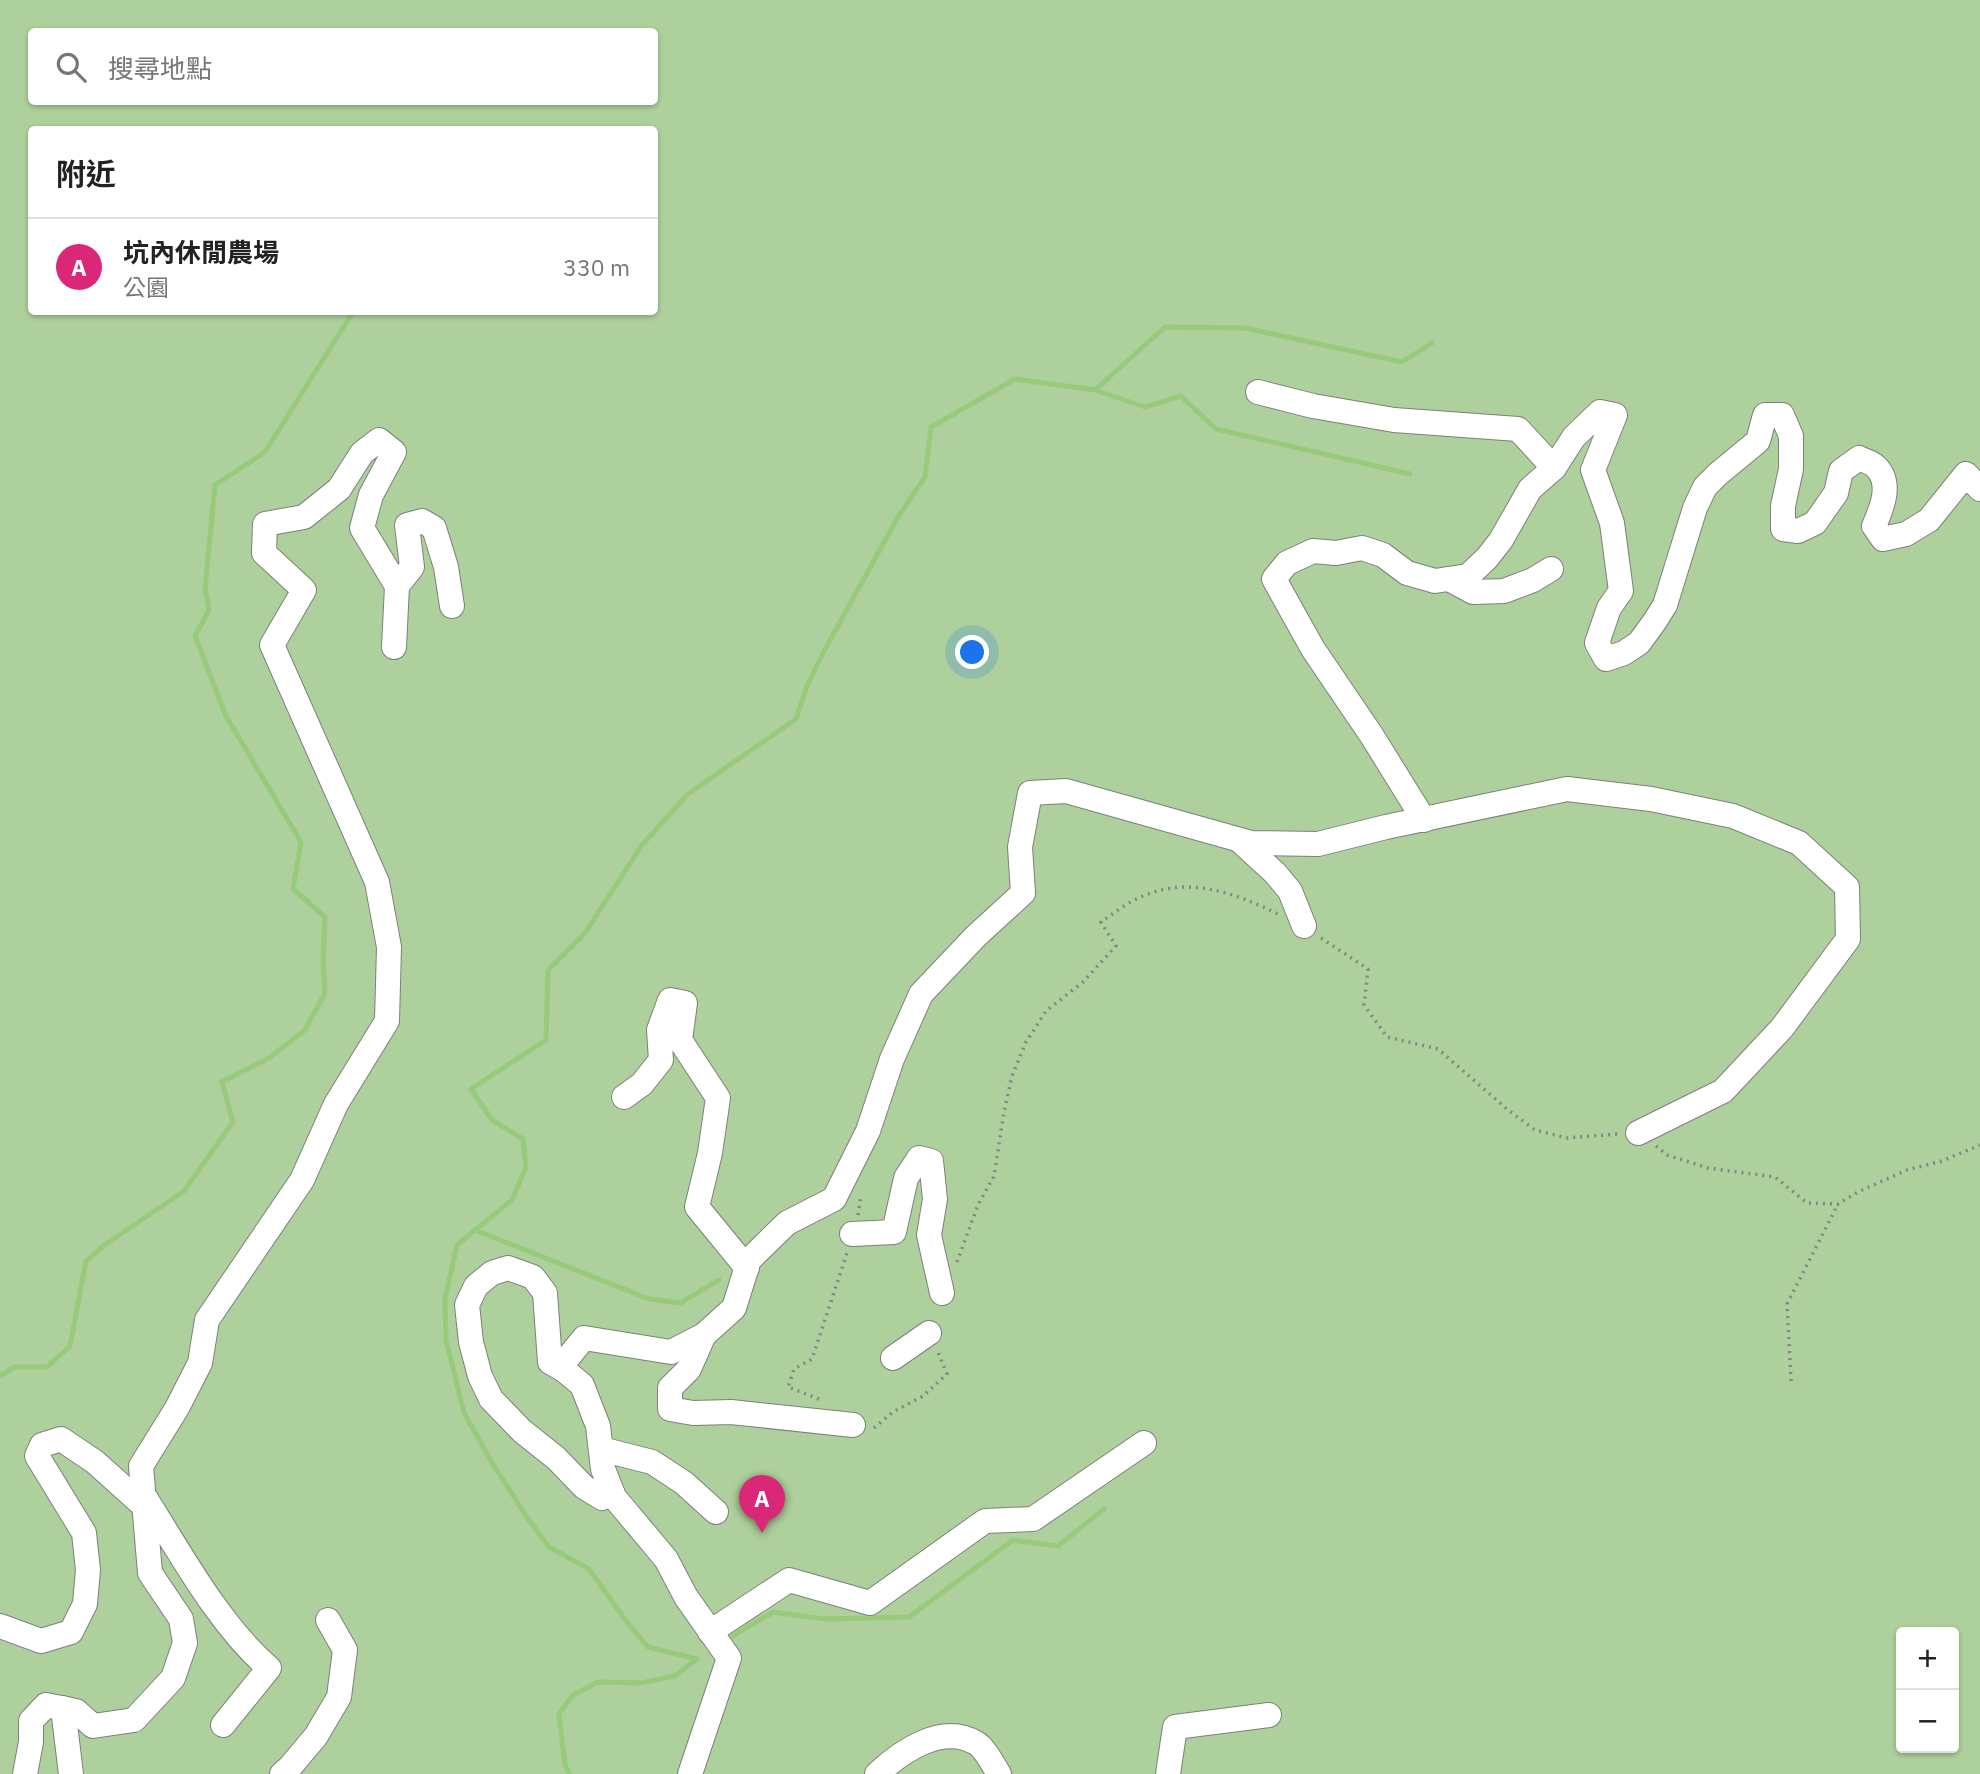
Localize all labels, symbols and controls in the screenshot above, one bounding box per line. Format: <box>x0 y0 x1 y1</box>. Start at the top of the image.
search box <box>28 28 658 105</box>
icon: search <box>52 48 90 86</box>
text: 搜尋地點 <box>108 51 212 85</box>
text: 附近 <box>56 154 116 193</box>
text: 坑內休閒農場 <box>123 235 279 269</box>
text: A <box>71 252 87 282</box>
text: 330 m <box>563 252 630 282</box>
text: 公園 <box>123 272 169 302</box>
your location <box>955 635 989 669</box>
pin: A <box>739 1475 785 1533</box>
map controls <box>1896 1627 1959 1753</box>
button: + <box>1896 1627 1959 1690</box>
button: − <box>1896 1690 1959 1753</box>

